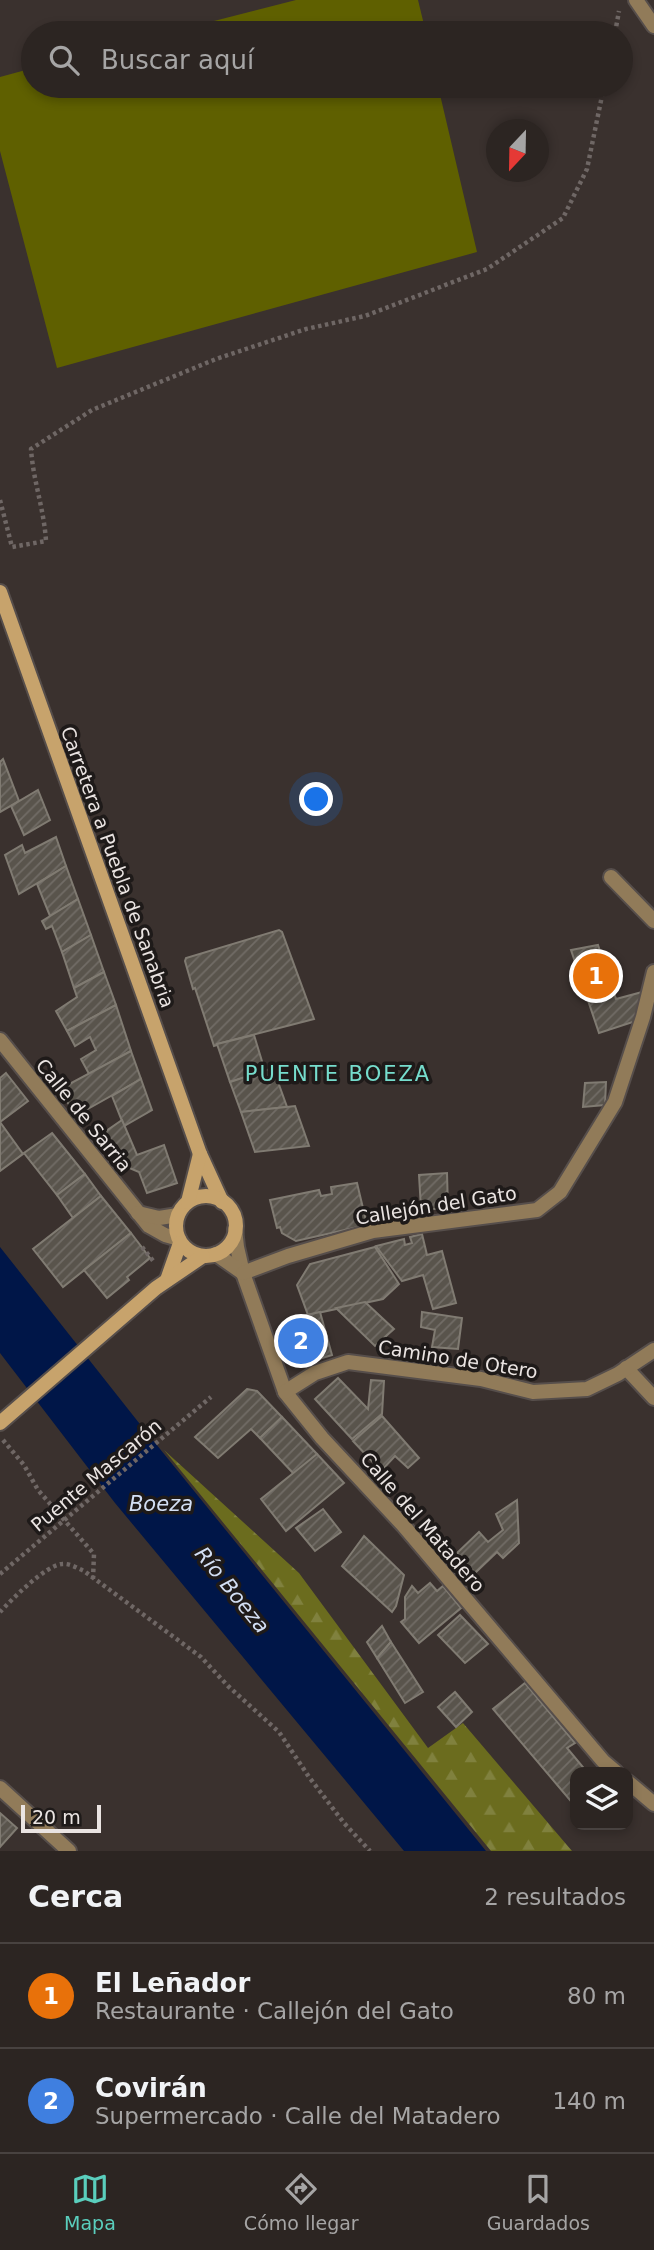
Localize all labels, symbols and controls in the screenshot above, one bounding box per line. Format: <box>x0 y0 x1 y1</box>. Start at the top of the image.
search box <box>21 21 633 98</box>
icon: search <box>45 41 83 79</box>
text: Buscar aquí <box>101 45 254 75</box>
north arrow <box>486 119 549 182</box>
street label: Carretera a Puebla de Sanabria <box>57 723 179 1011</box>
your location <box>299 782 333 816</box>
pin: 1 <box>573 950 619 1002</box>
street label: Calle de Sarria <box>32 1054 136 1176</box>
district label: PUENTE BOEZA <box>245 1062 431 1086</box>
street label: Callejón del Gato <box>354 1181 518 1229</box>
pin: 2 <box>278 1315 324 1367</box>
street label: Camino de Otero <box>377 1336 539 1382</box>
street label: Puente Mascarón <box>26 1414 166 1536</box>
street label: Calle del Matadero <box>356 1448 490 1596</box>
water label: Boeza <box>129 1492 193 1516</box>
water label: Río Boeza <box>190 1542 274 1638</box>
map controls <box>570 1767 633 1830</box>
button: layers <box>570 1767 633 1830</box>
scale bar <box>21 1802 102 1834</box>
text: 20 m <box>32 1806 81 1828</box>
text: Cerca <box>28 1879 123 1914</box>
text: 2 resultados <box>484 1884 626 1910</box>
text: El Leñador <box>95 1968 250 1998</box>
text: 1 <box>43 1983 59 2009</box>
text: 80 m <box>567 1983 626 2009</box>
text: Restaurante · Callejón del Gato <box>95 1998 454 2024</box>
text: Covirán <box>95 2073 207 2103</box>
text: 2 <box>43 2088 59 2114</box>
text: 140 m <box>552 2088 626 2114</box>
text: Supermercado · Calle del Matadero <box>95 2103 501 2129</box>
tab: Mapa <box>64 2170 116 2234</box>
tab: Cómo llegar <box>244 2170 359 2234</box>
tab: Guardados <box>487 2170 590 2234</box>

